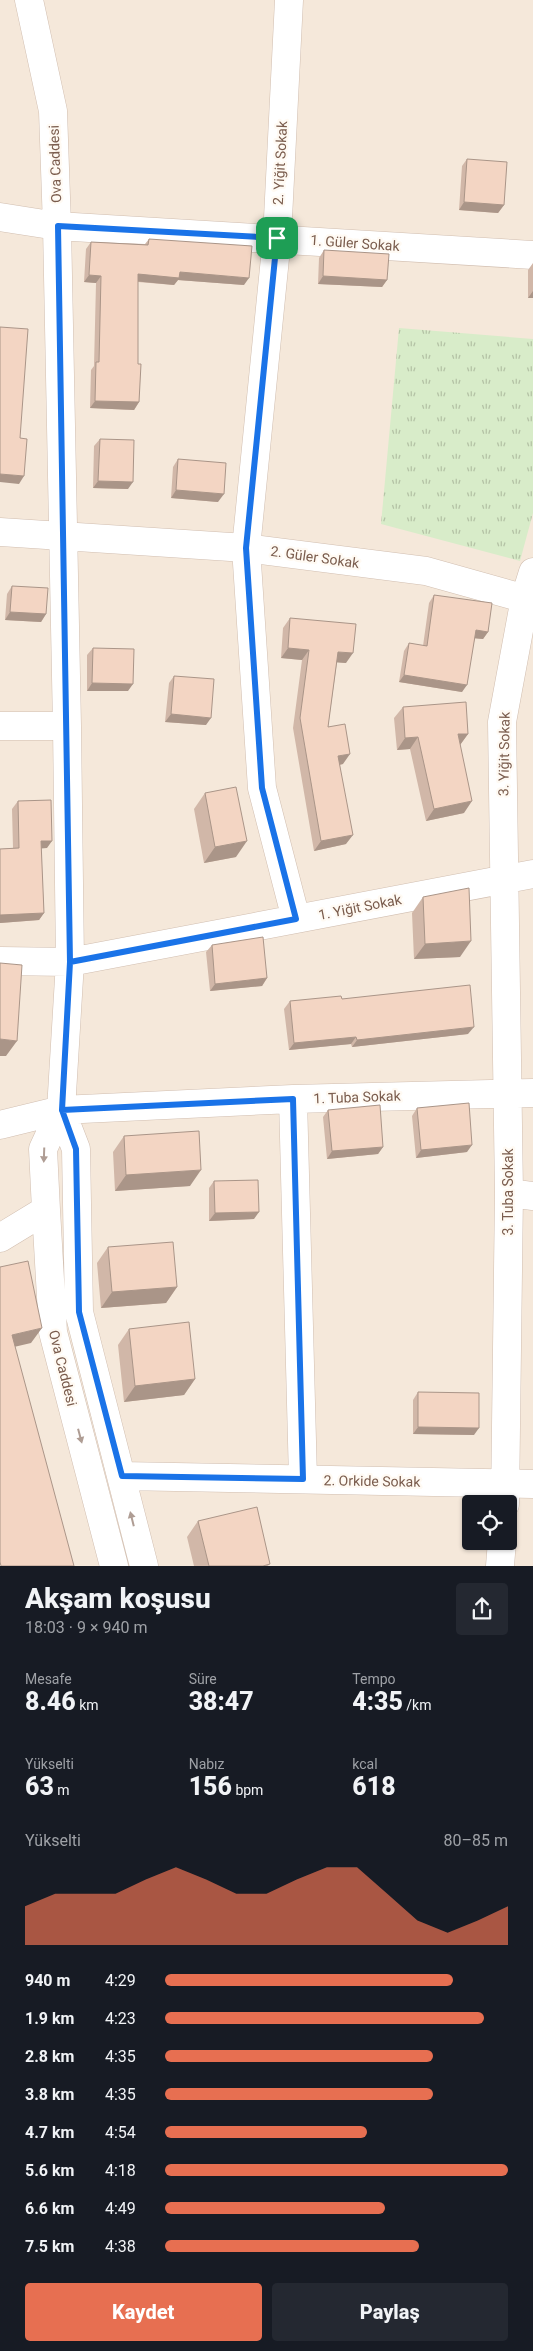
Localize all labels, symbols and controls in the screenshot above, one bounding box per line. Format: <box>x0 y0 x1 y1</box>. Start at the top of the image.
street label: 2. Yiğit Sokak <box>270 120 290 206</box>
street label: Ova Caddesi <box>46 125 64 203</box>
pin <box>256 217 298 259</box>
icon: arrive <box>263 224 291 252</box>
street label: 1. Güler Sokak <box>310 232 401 254</box>
street label: 2. Güler Sokak <box>270 543 361 571</box>
street label: 3. Yiğit Sokak <box>495 711 513 796</box>
street label: 1. Yiğit Sokak <box>317 891 404 923</box>
street label: 1. Tuba Sokak <box>313 1087 402 1107</box>
one-way arrow <box>40 1147 48 1163</box>
street label: 3. Tuba Sokak <box>500 1147 516 1236</box>
street label: Ova Caddesi <box>46 1328 80 1408</box>
one-way arrow <box>76 1428 84 1444</box>
street label: 2. Orkide Sokak <box>323 1472 421 1490</box>
map controls <box>462 1495 517 1550</box>
button: locate <box>462 1495 517 1550</box>
one-way arrow <box>128 1511 136 1526</box>
text: Akşam koşusu <box>25 1582 211 1615</box>
button: share <box>456 1583 508 1635</box>
text: 18:03 · 9 × 940 m <box>25 1618 147 1637</box>
text: Mesafe <box>25 1671 72 1687</box>
text: Süre <box>189 1671 217 1687</box>
text: Tempo <box>352 1671 396 1687</box>
text: 8.46 <box>25 1687 76 1716</box>
text: 38:47 <box>189 1687 254 1716</box>
text: 4:35 <box>352 1687 403 1716</box>
text: km <box>76 1697 99 1713</box>
text: /km <box>403 1697 431 1713</box>
text: Yükselti <box>25 1756 74 1772</box>
text: Nabız <box>189 1756 225 1772</box>
text: kcal <box>352 1756 378 1772</box>
text: 63 <box>25 1772 54 1801</box>
text: 156 <box>189 1772 232 1801</box>
text: 618 <box>352 1772 396 1801</box>
text: m <box>54 1782 70 1798</box>
text: bpm <box>232 1782 263 1798</box>
text: Yükselti <box>25 1831 81 1850</box>
text: 80–85 m <box>444 1831 508 1850</box>
text: 940 m <box>25 1971 70 1990</box>
text: 4:29 <box>105 1971 136 1990</box>
text: 1.9 km <box>25 2009 74 2028</box>
text: 4:23 <box>105 2009 136 2028</box>
text: 2.8 km <box>25 2047 74 2066</box>
text: 4:35 <box>105 2047 136 2066</box>
text: 3.8 km <box>25 2085 74 2104</box>
text: 4:35 <box>105 2085 136 2104</box>
text: 4.7 km <box>25 2123 74 2142</box>
text: 4:54 <box>105 2123 136 2142</box>
text: 5.6 km <box>25 2161 74 2180</box>
text: 4:18 <box>105 2161 136 2180</box>
text: 6.6 km <box>25 2199 74 2218</box>
text: 4:49 <box>105 2199 136 2218</box>
text: 7.5 km <box>25 2237 74 2256</box>
text: 4:38 <box>105 2237 136 2256</box>
button: Kaydet <box>25 2283 262 2341</box>
button: Paylaş <box>272 2283 508 2341</box>

